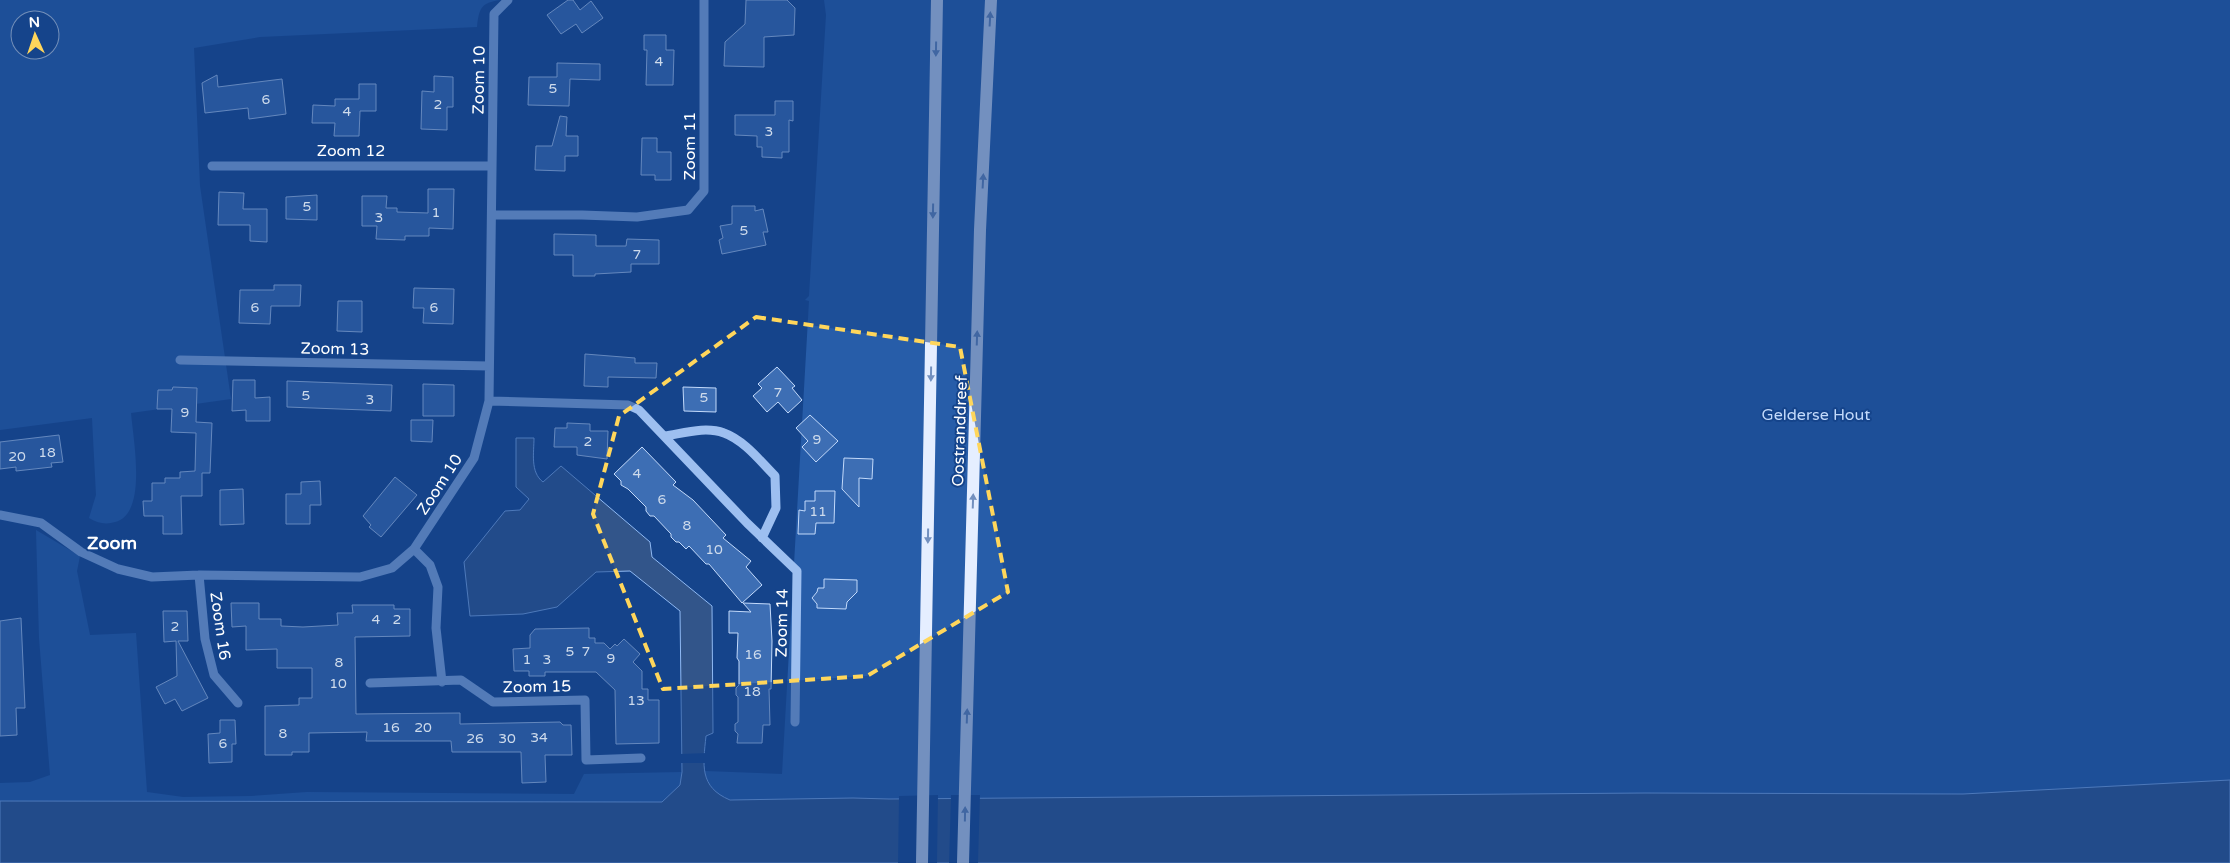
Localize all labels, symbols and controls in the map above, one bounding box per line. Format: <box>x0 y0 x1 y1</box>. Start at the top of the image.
north arrow <box>10 10 60 60</box>
one-way arrow <box>987 11 995 27</box>
text: N <box>28 14 40 31</box>
one-way arrow <box>932 41 940 57</box>
street label: Zoom 10 <box>468 46 490 114</box>
house number: 4 <box>655 53 664 70</box>
house number: 5 <box>549 80 557 97</box>
house number: 6 <box>262 91 271 108</box>
house number: 2 <box>434 96 442 113</box>
house number: 4 <box>343 103 352 120</box>
street label: Zoom 11 <box>680 112 700 180</box>
house number: 3 <box>765 123 773 140</box>
street label: Zoom 12 <box>317 141 385 161</box>
one-way arrow <box>979 173 987 189</box>
house number: 5 <box>303 198 311 215</box>
one-way arrow <box>929 203 937 219</box>
house number: 1 <box>432 204 440 221</box>
house number: 3 <box>375 209 383 226</box>
house number: 5 <box>740 222 748 239</box>
house number: 7 <box>633 246 641 263</box>
house number: 6 <box>251 299 260 316</box>
house number: 6 <box>430 299 439 316</box>
one-way arrow <box>974 330 982 346</box>
street label: Zoom 13 <box>301 338 369 360</box>
one-way arrow <box>926 366 934 382</box>
street label: Oostranddreef <box>948 374 972 487</box>
house number: 7 <box>774 384 782 401</box>
house number: 5 <box>302 387 310 404</box>
house number: 5 <box>700 389 708 406</box>
house number: 3 <box>366 391 374 408</box>
house number: 9 <box>181 404 189 421</box>
park label: Gelderse Hout <box>1762 405 1870 425</box>
house number: 9 <box>813 431 821 448</box>
house number: 2 <box>584 433 592 450</box>
house number: 18 <box>38 444 56 461</box>
house number: 20 <box>8 448 26 465</box>
street label: Zoom 10 <box>413 450 467 519</box>
house number: 4 <box>633 465 642 482</box>
house number: 6 <box>658 491 667 508</box>
one-way arrow <box>969 492 977 508</box>
house number: 11 <box>809 503 827 520</box>
house number: 8 <box>683 517 692 534</box>
one-way arrow <box>924 528 932 544</box>
district label: Zoom <box>87 532 137 554</box>
house number: 10 <box>705 541 723 558</box>
street label: Zoom 14 <box>771 589 793 657</box>
street label: Zoom 16 <box>205 591 235 662</box>
house number: 4 <box>372 611 381 628</box>
house number: 2 <box>393 611 401 628</box>
house number: 2 <box>171 618 179 635</box>
house number: 5 <box>566 643 574 660</box>
house number: 7 <box>582 643 590 660</box>
house number: 16 <box>744 646 762 663</box>
house number: 9 <box>607 650 615 667</box>
house number: 1 <box>523 651 531 668</box>
house number: 3 <box>543 651 551 668</box>
house number: 8 <box>335 654 344 671</box>
house number: 10 <box>329 675 347 692</box>
street label: Zoom 15 <box>503 676 571 698</box>
house number: 18 <box>743 683 761 700</box>
house number: 13 <box>627 692 645 709</box>
one-way arrow <box>963 707 971 723</box>
house number: 16 <box>382 719 400 736</box>
house number: 20 <box>414 719 432 736</box>
house number: 8 <box>279 725 288 742</box>
house number: 34 <box>530 729 548 746</box>
house number: 26 <box>466 730 484 747</box>
house number: 30 <box>498 730 516 747</box>
house number: 6 <box>219 735 228 752</box>
one-way arrow <box>961 806 969 822</box>

